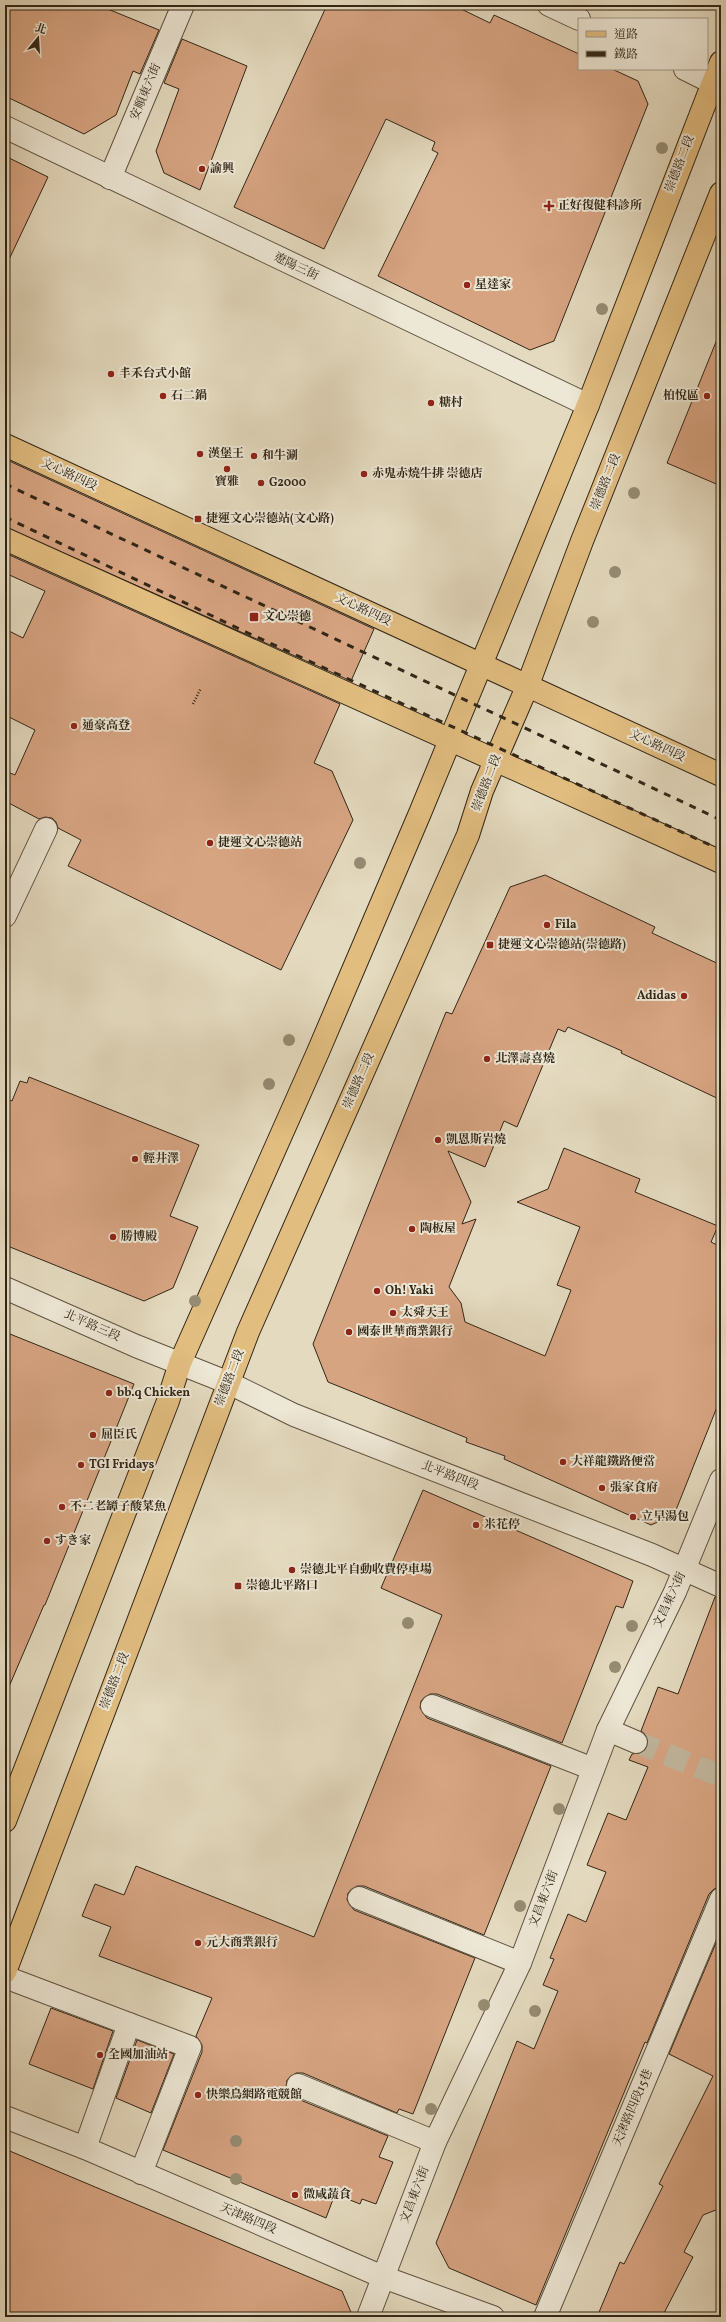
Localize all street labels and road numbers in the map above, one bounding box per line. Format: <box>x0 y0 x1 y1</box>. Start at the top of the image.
street label: 安順東六街 <box>127 60 165 123</box>
street label: 崇德路二段 <box>662 133 698 195</box>
street label: 遼陽三街 <box>271 250 322 285</box>
street label: 崇德路二段 <box>587 451 625 513</box>
street label: 文心路四段 <box>38 455 100 495</box>
street label: 文心路四段 <box>332 590 394 630</box>
street label: 文心路四段 <box>626 726 688 766</box>
street label: 崇德路二段 <box>469 752 505 814</box>
street label: 崇德路二段 <box>339 1050 379 1112</box>
street label: 北平路三段 <box>61 1306 123 1346</box>
street label: 崇德路二段 <box>212 1347 248 1409</box>
street label: 北平路四段 <box>419 1458 481 1494</box>
street label: 文昌東六街 <box>650 1569 690 1631</box>
street label: 崇德路二段 <box>97 1650 133 1712</box>
street label: 文昌東六街 <box>526 1867 563 1930</box>
street label: 天津路四段15巷 <box>610 2067 656 2149</box>
street label: 文昌東六街 <box>397 2163 434 2226</box>
street label: 天津路四段 <box>217 2200 279 2238</box>

